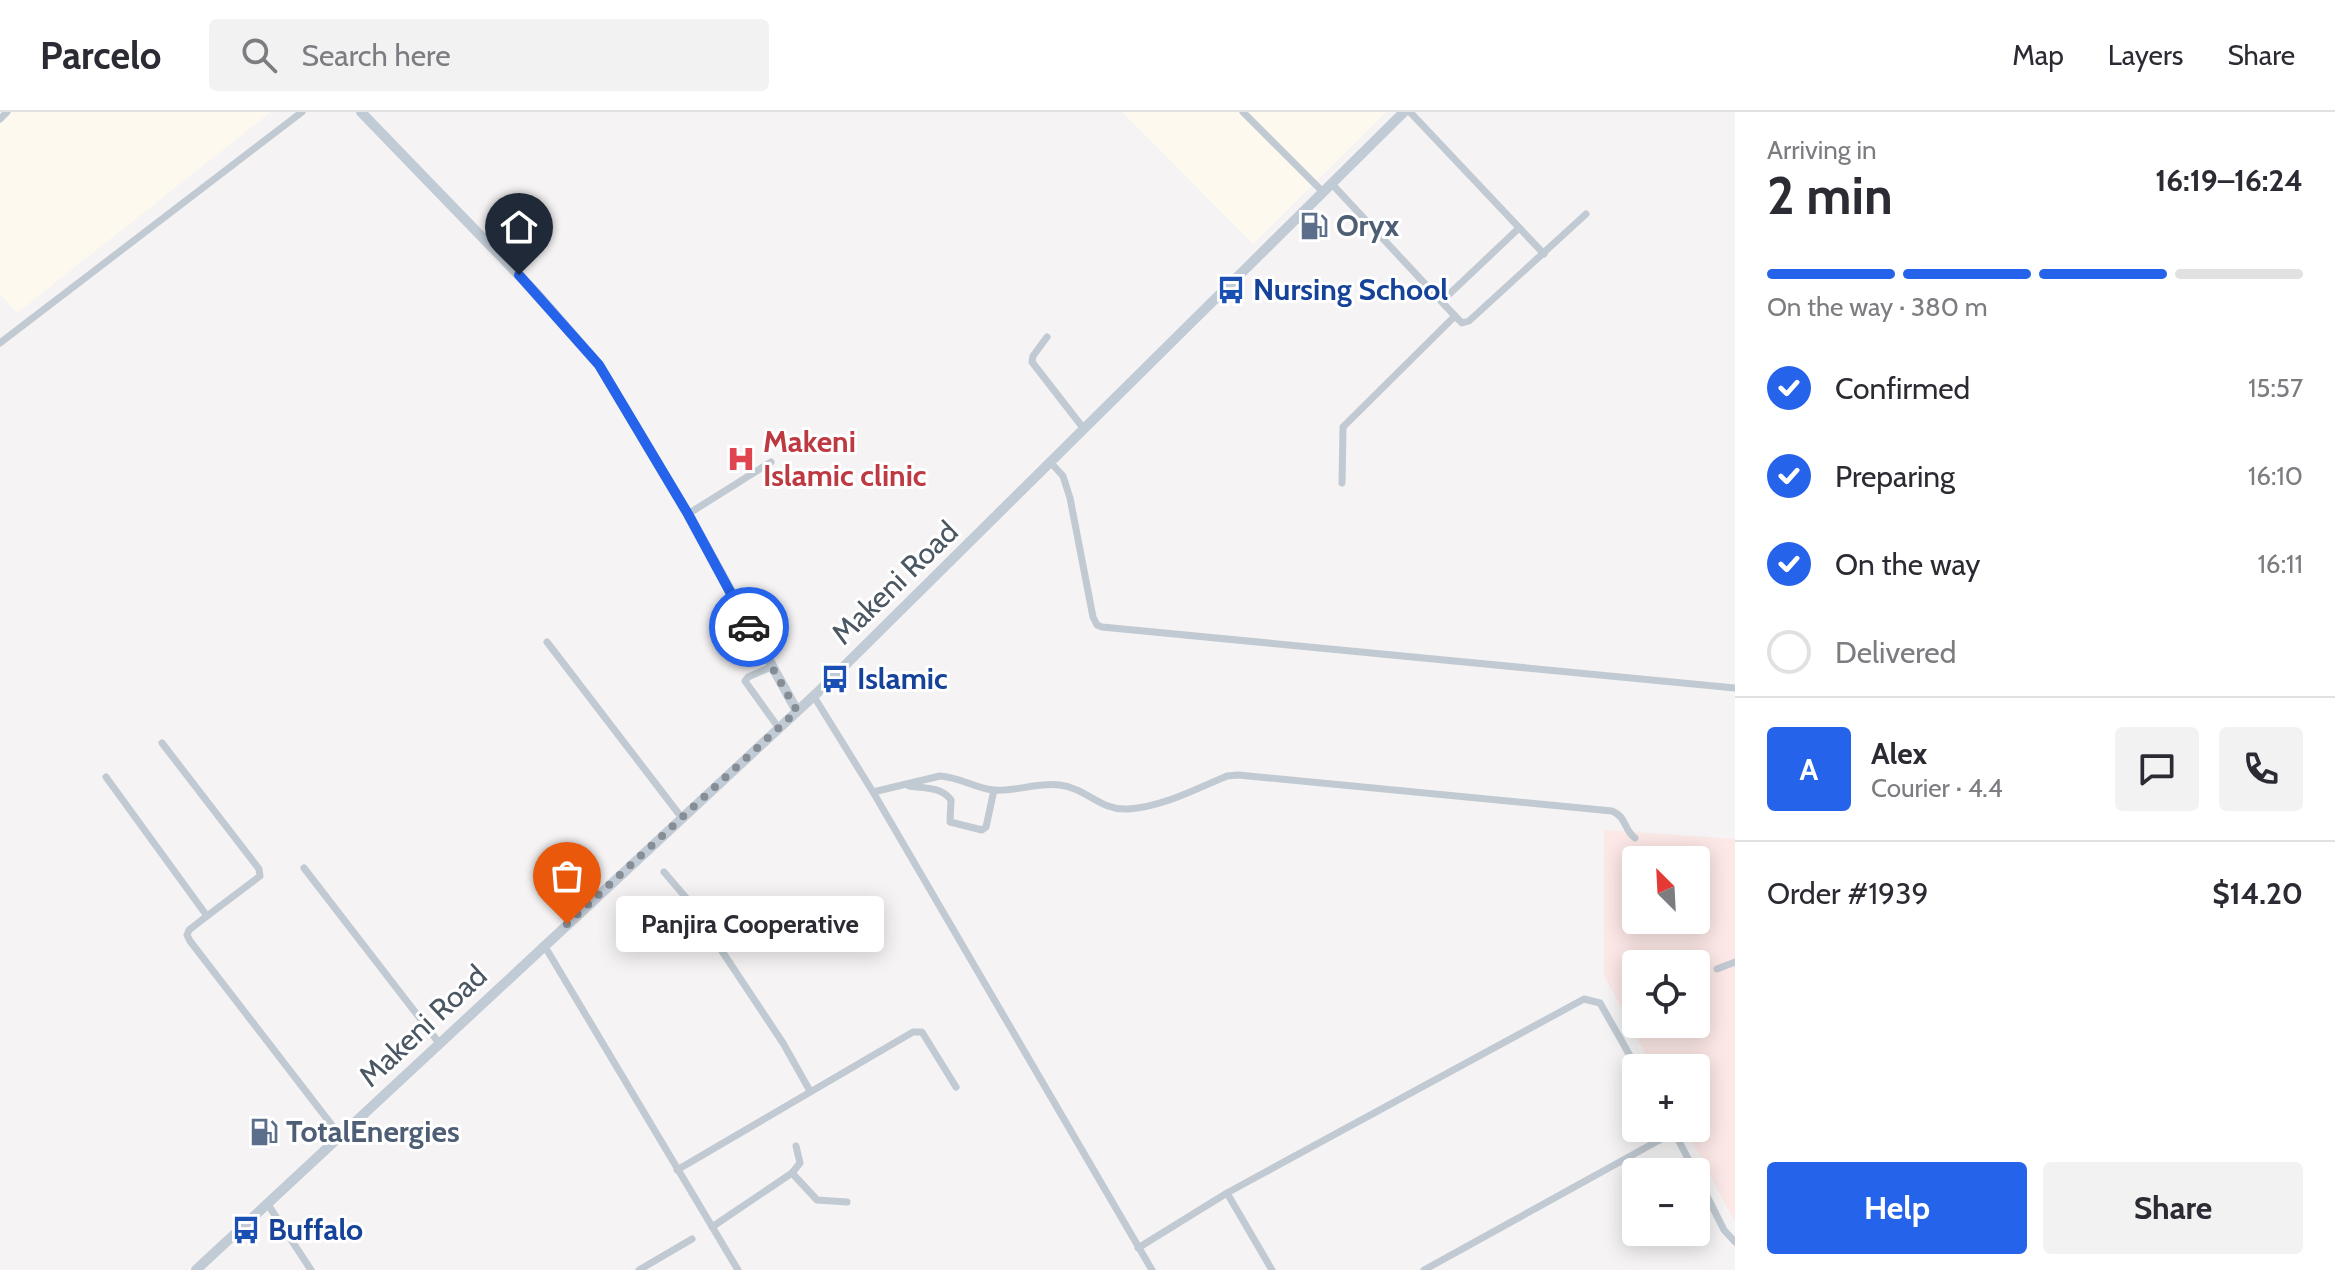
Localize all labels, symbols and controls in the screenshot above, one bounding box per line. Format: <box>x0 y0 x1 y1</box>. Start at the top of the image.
search box <box>209 19 769 91</box>
text: Parcelo <box>40 32 161 79</box>
icon: search <box>237 33 281 77</box>
text: Search here <box>301 37 451 74</box>
text: Map <box>2012 38 2064 72</box>
text: Layers <box>2108 38 2183 72</box>
text: Share <box>2227 38 2295 72</box>
text: Arriving in <box>1767 134 1877 166</box>
text: 16:19–16:24 <box>2155 162 2303 199</box>
text: 2 min <box>1767 164 1893 227</box>
pin <box>485 193 553 275</box>
icon: home <box>497 205 541 249</box>
place label: Oryx <box>1336 207 1400 244</box>
fuel station icon: Oryx <box>1299 211 1329 241</box>
place label: Nursing School <box>1253 271 1448 308</box>
bus stop icon: Nursing School <box>1216 275 1246 305</box>
text: On the way · 380 m <box>1767 291 1988 323</box>
icon: check <box>1767 366 1811 410</box>
text: Confirmed <box>1835 370 1970 407</box>
text: 15:57 <box>2248 372 2303 404</box>
place label: Makeni Islamic clinic <box>763 423 927 494</box>
hospital icon: Makeni Islamic clinic <box>726 444 756 474</box>
icon: check <box>1767 454 1811 498</box>
text: Preparing <box>1835 458 1955 495</box>
text: 16:10 <box>2248 460 2303 492</box>
street label: Makeni Road <box>824 513 966 652</box>
icon: check <box>1767 542 1811 586</box>
text: On the way <box>1835 546 1980 583</box>
text: 16:11 <box>2257 548 2303 580</box>
courier <box>709 587 789 667</box>
icon: car <box>727 605 771 649</box>
text: Delivered <box>1835 634 1956 671</box>
place label: Islamic <box>857 660 948 697</box>
bus stop icon: Islamic <box>820 664 850 694</box>
button: chat <box>2115 727 2199 811</box>
button: phone <box>2219 727 2303 811</box>
text: Alex <box>1871 735 1927 772</box>
text: A <box>1800 751 1818 788</box>
text: Courier · 4.4 <box>1871 772 2003 804</box>
pin <box>533 842 601 924</box>
north arrow <box>1622 846 1710 934</box>
map controls <box>1622 846 1710 1246</box>
icon: bag <box>545 854 589 898</box>
text: Order #1939 <box>1767 875 1928 912</box>
text: $14.20 <box>2212 875 2303 912</box>
callout: Panjira Cooperative <box>615 896 883 952</box>
text: Panjira Cooperative <box>641 908 859 940</box>
button: locate <box>1622 950 1710 1038</box>
street label: Makeni Road <box>351 957 494 1094</box>
button: + <box>1622 1054 1710 1142</box>
place label: TotalEnergies <box>286 1113 460 1150</box>
fuel station icon: TotalEnergies <box>249 1117 279 1147</box>
button: − <box>1622 1158 1710 1246</box>
button: Help <box>1767 1162 2027 1254</box>
button: Share <box>2043 1162 2303 1254</box>
place label: Buffalo <box>268 1211 363 1248</box>
bus stop icon: Buffalo <box>231 1215 261 1245</box>

